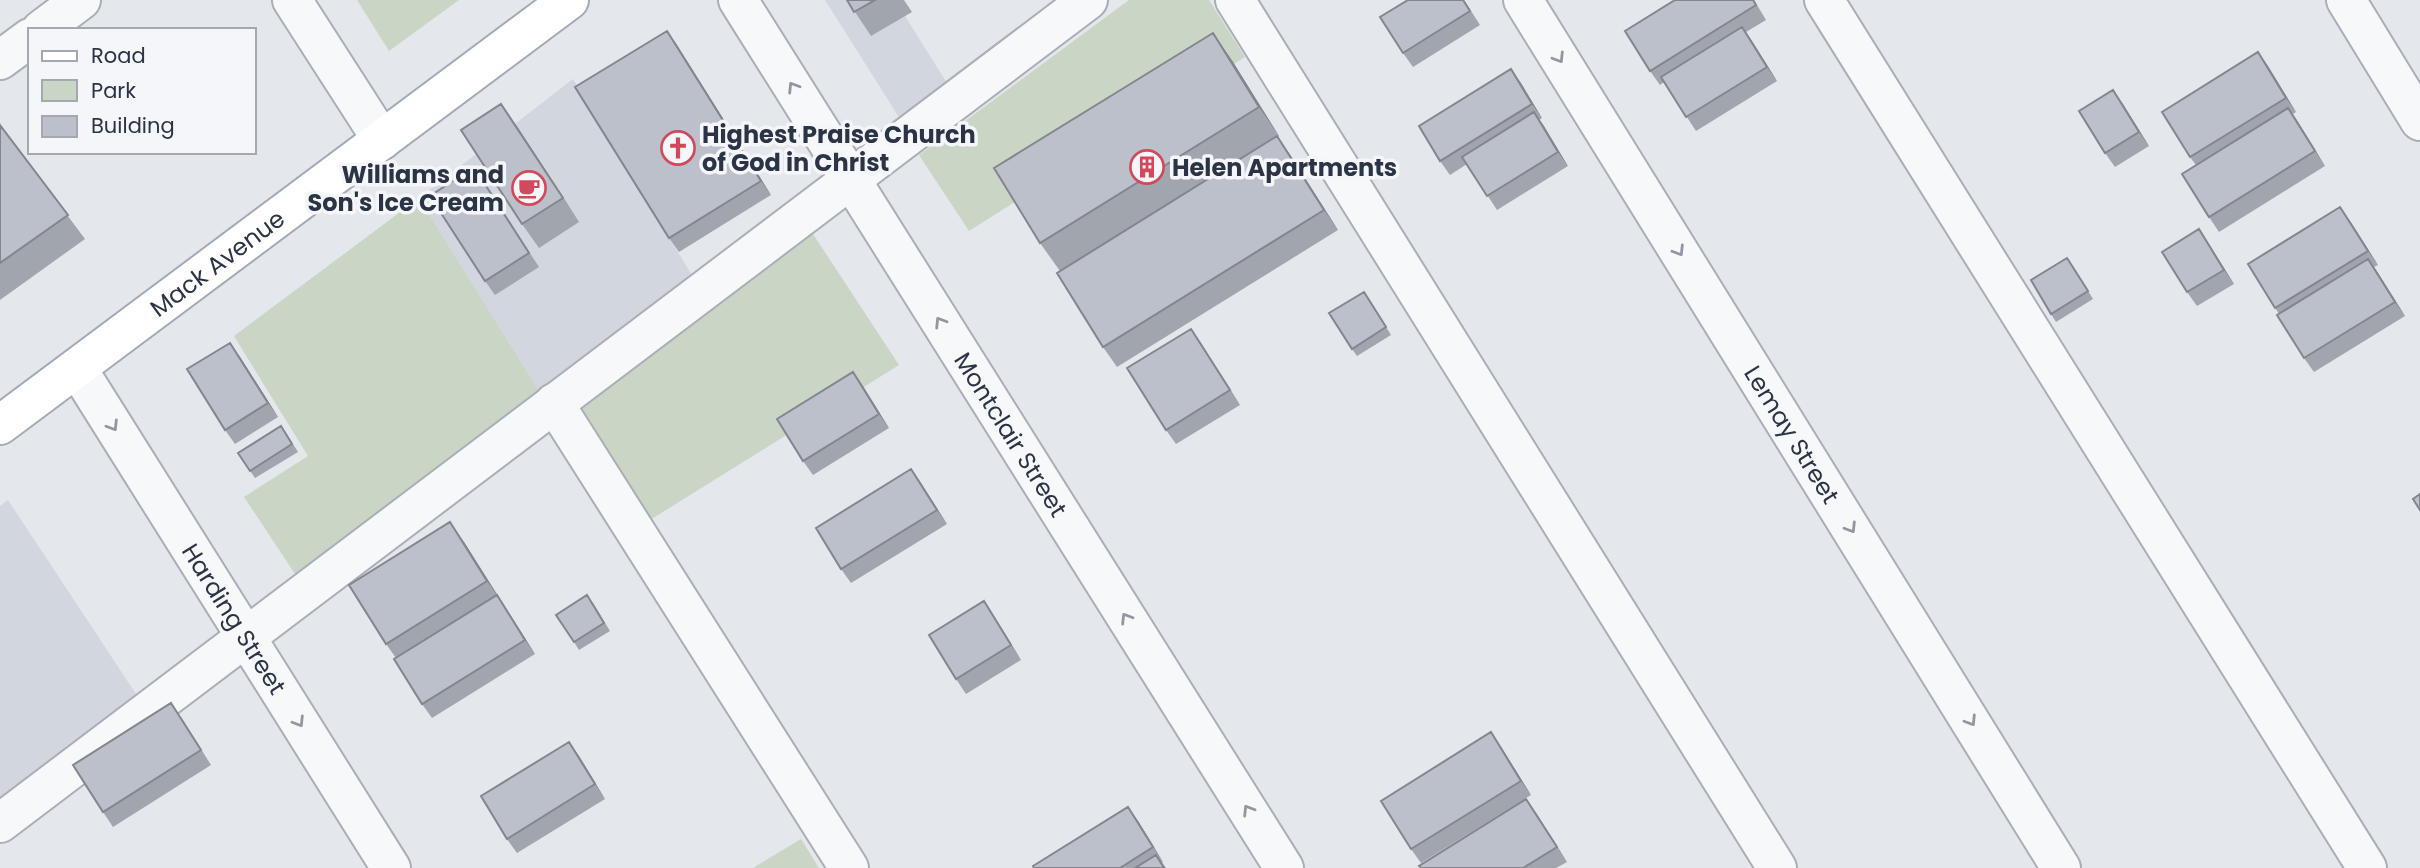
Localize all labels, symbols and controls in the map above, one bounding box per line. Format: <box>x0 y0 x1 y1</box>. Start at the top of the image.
legend <box>28 28 256 154</box>
text: Road <box>91 41 146 70</box>
one-way arrow <box>1551 50 1564 63</box>
text: Park <box>91 76 136 105</box>
one-way arrow <box>788 82 801 95</box>
text: Building <box>91 111 175 140</box>
place label: Highest Praise Church of God in Christ <box>702 118 976 179</box>
church icon: Highest Praise Church of God in Christ <box>659 129 697 167</box>
building icon: Helen Apartments <box>1128 148 1166 186</box>
place label: Helen Apartments <box>1172 151 1397 184</box>
place label: Williams and Son's Ice Cream <box>307 158 504 219</box>
cafe icon: Williams and Son's Ice Cream <box>510 169 548 207</box>
street label: Mack Avenue <box>143 202 291 324</box>
one-way arrow <box>1671 244 1684 257</box>
one-way arrow <box>935 316 948 329</box>
street label: Montclair Street <box>947 346 1075 523</box>
street label: Lemay Street <box>1737 359 1847 510</box>
one-way arrow <box>105 418 118 431</box>
one-way arrow <box>1842 520 1855 533</box>
street label: Harding Street <box>175 537 294 700</box>
one-way arrow <box>1122 612 1135 625</box>
one-way arrow <box>291 714 304 727</box>
one-way arrow <box>1962 714 1975 727</box>
one-way arrow <box>1243 805 1256 818</box>

